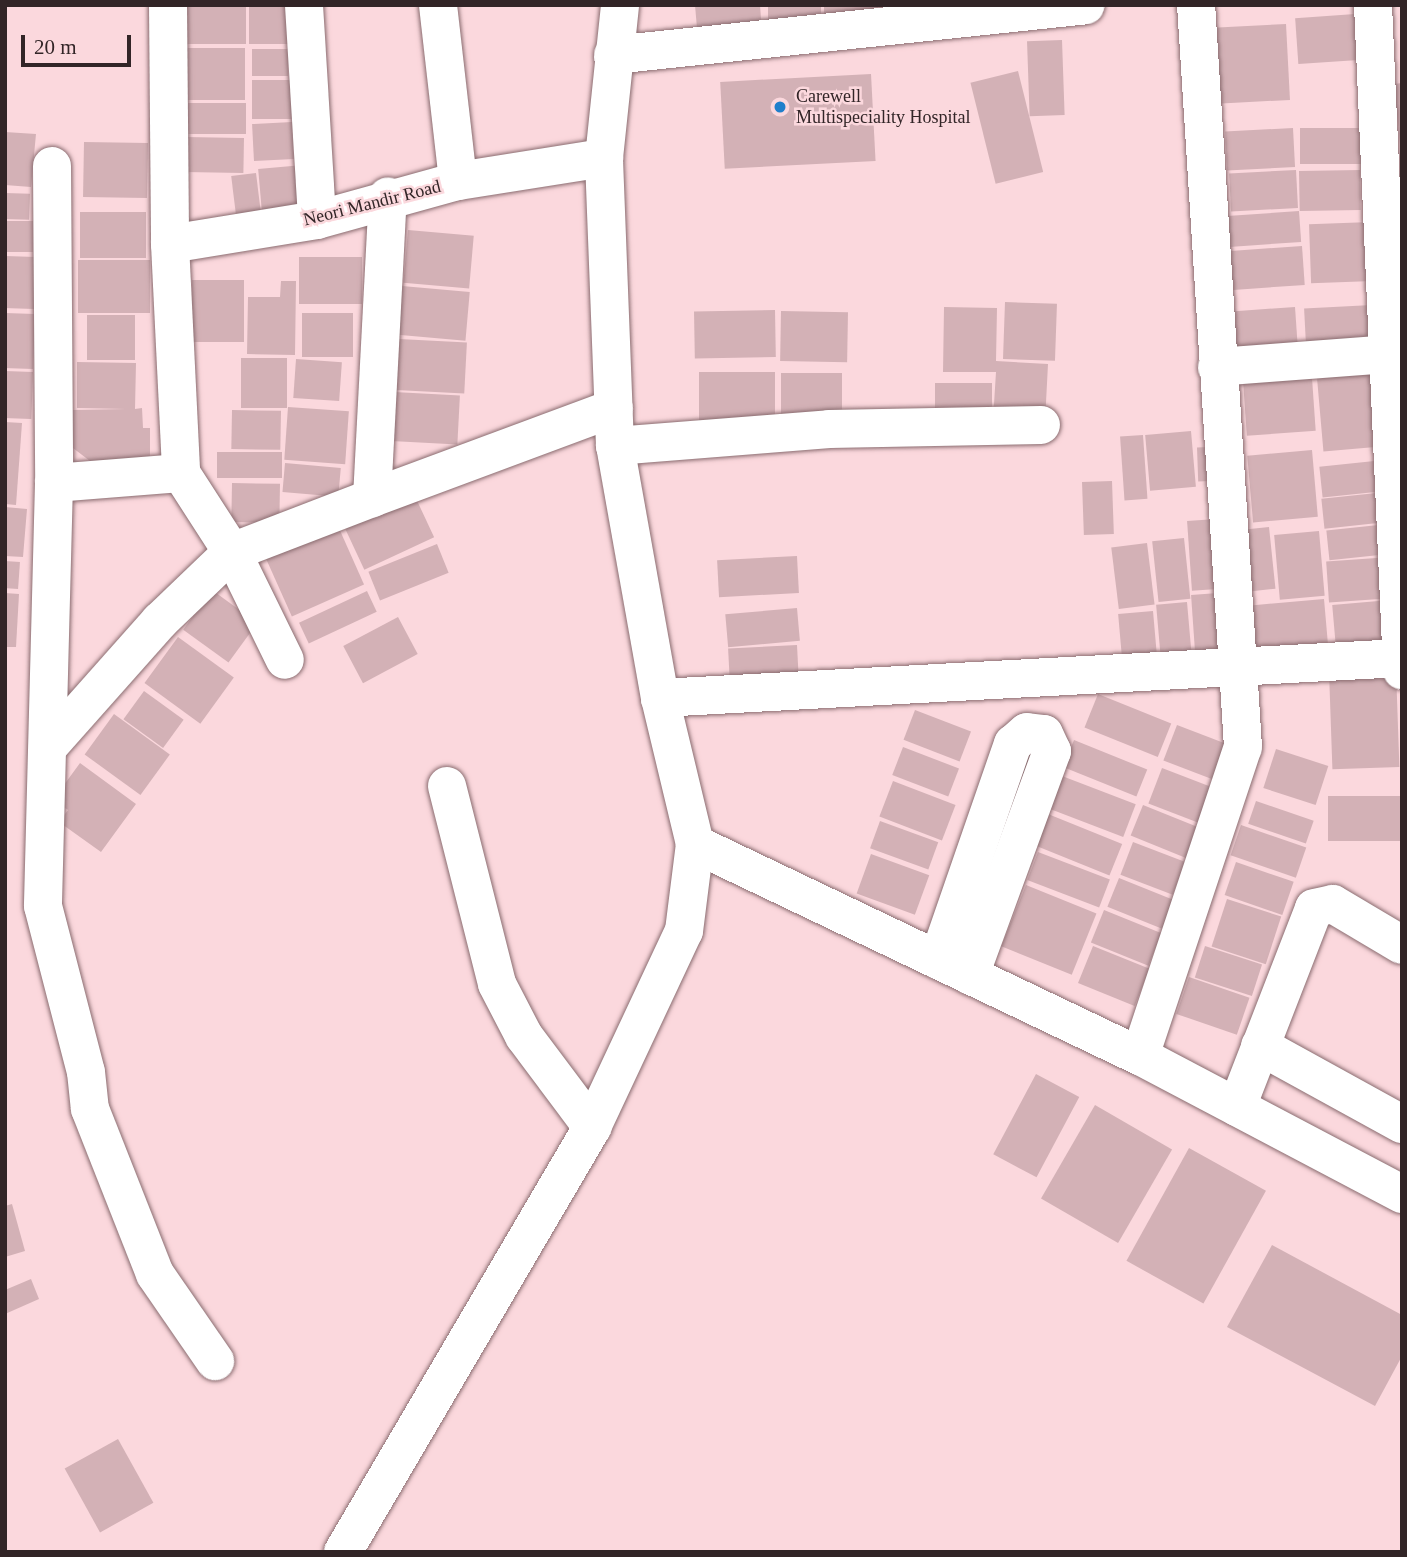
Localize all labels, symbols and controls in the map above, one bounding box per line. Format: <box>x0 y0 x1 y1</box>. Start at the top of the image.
scale bar <box>24 21 135 65</box>
text: 20 m <box>34 35 77 59</box>
place label: Carewell Multispeciality Hospital <box>796 86 992 128</box>
marker: Carewell Multispeciality Hospital <box>770 97 790 117</box>
street label: Neori Mandir Road <box>292 173 452 233</box>

